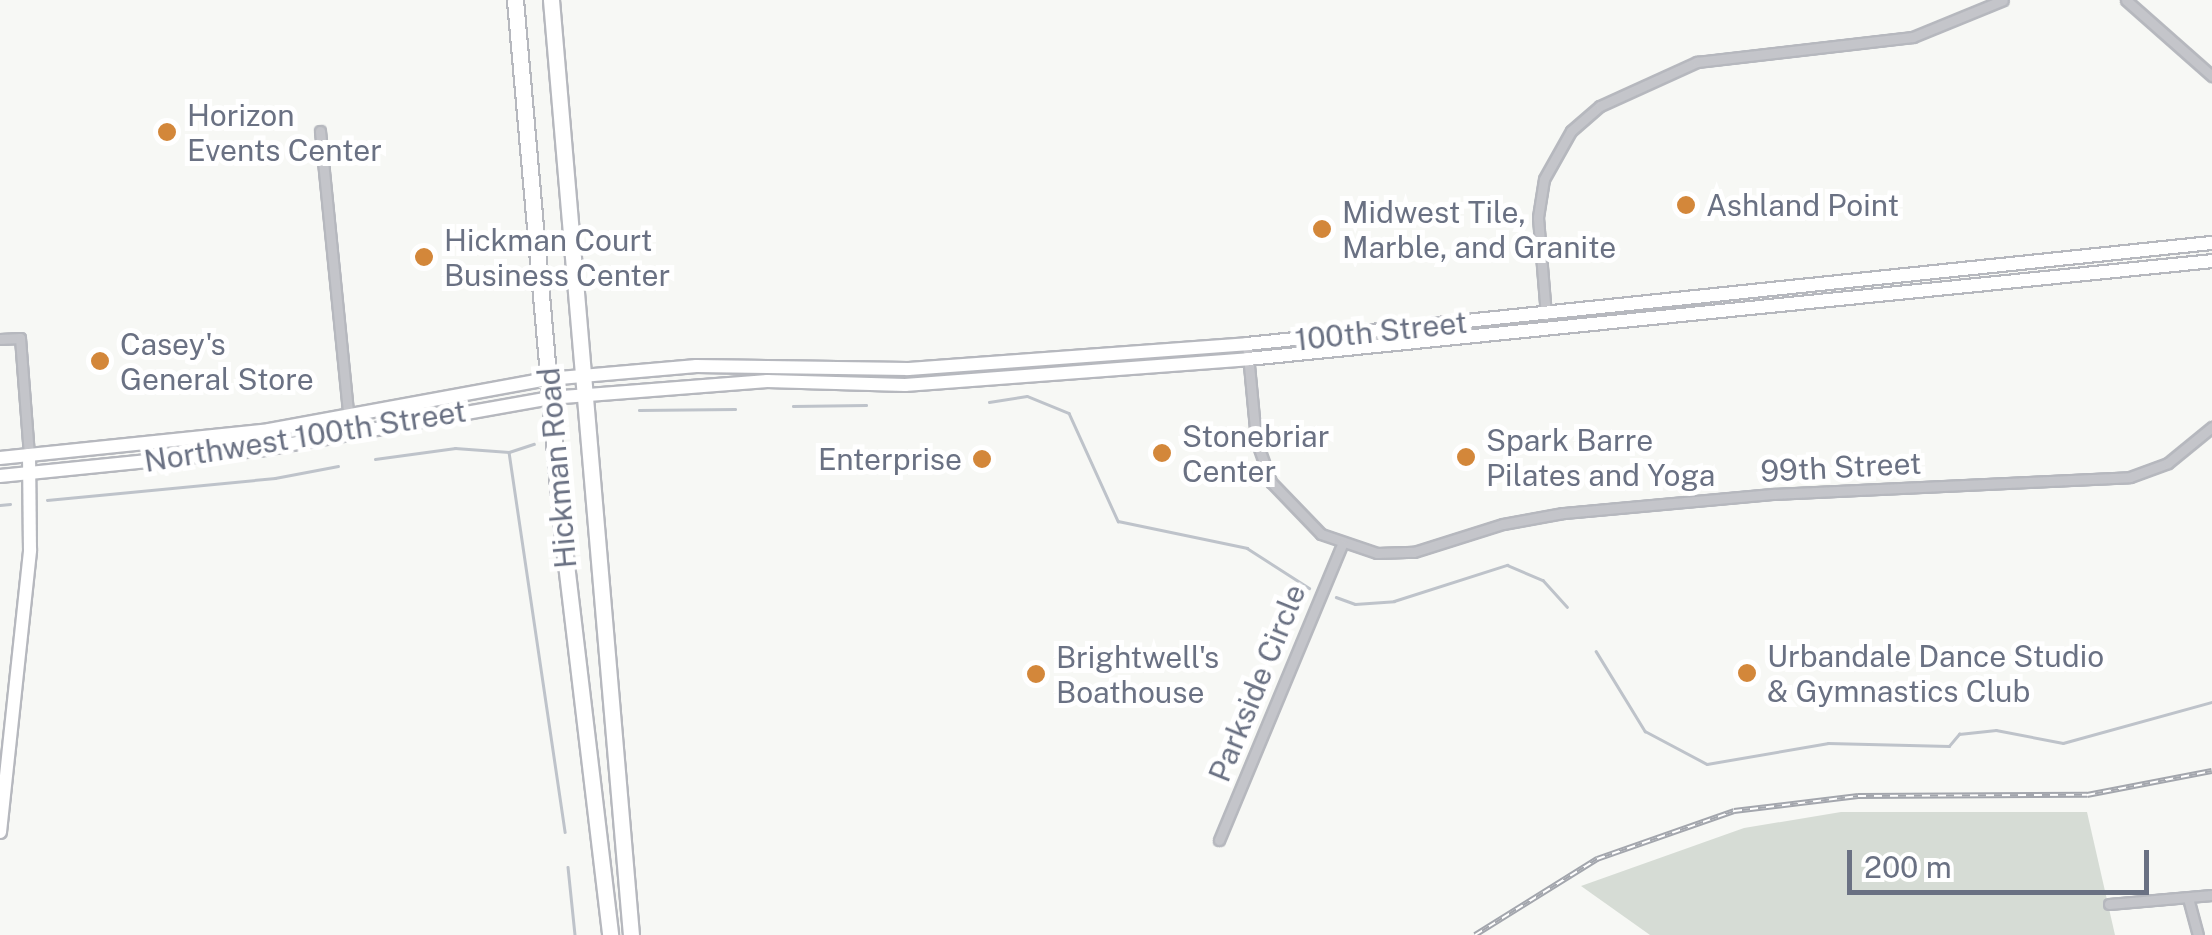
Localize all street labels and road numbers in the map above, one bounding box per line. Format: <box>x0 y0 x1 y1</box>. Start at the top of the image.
street label: 100th Street <box>1293 304 1469 358</box>
street label: Hickman Road <box>530 366 584 570</box>
street label: Northwest 100th Street <box>141 393 469 479</box>
street label: 99th Street <box>1760 445 1922 489</box>
street label: Parkside Circle <box>1201 579 1313 787</box>

